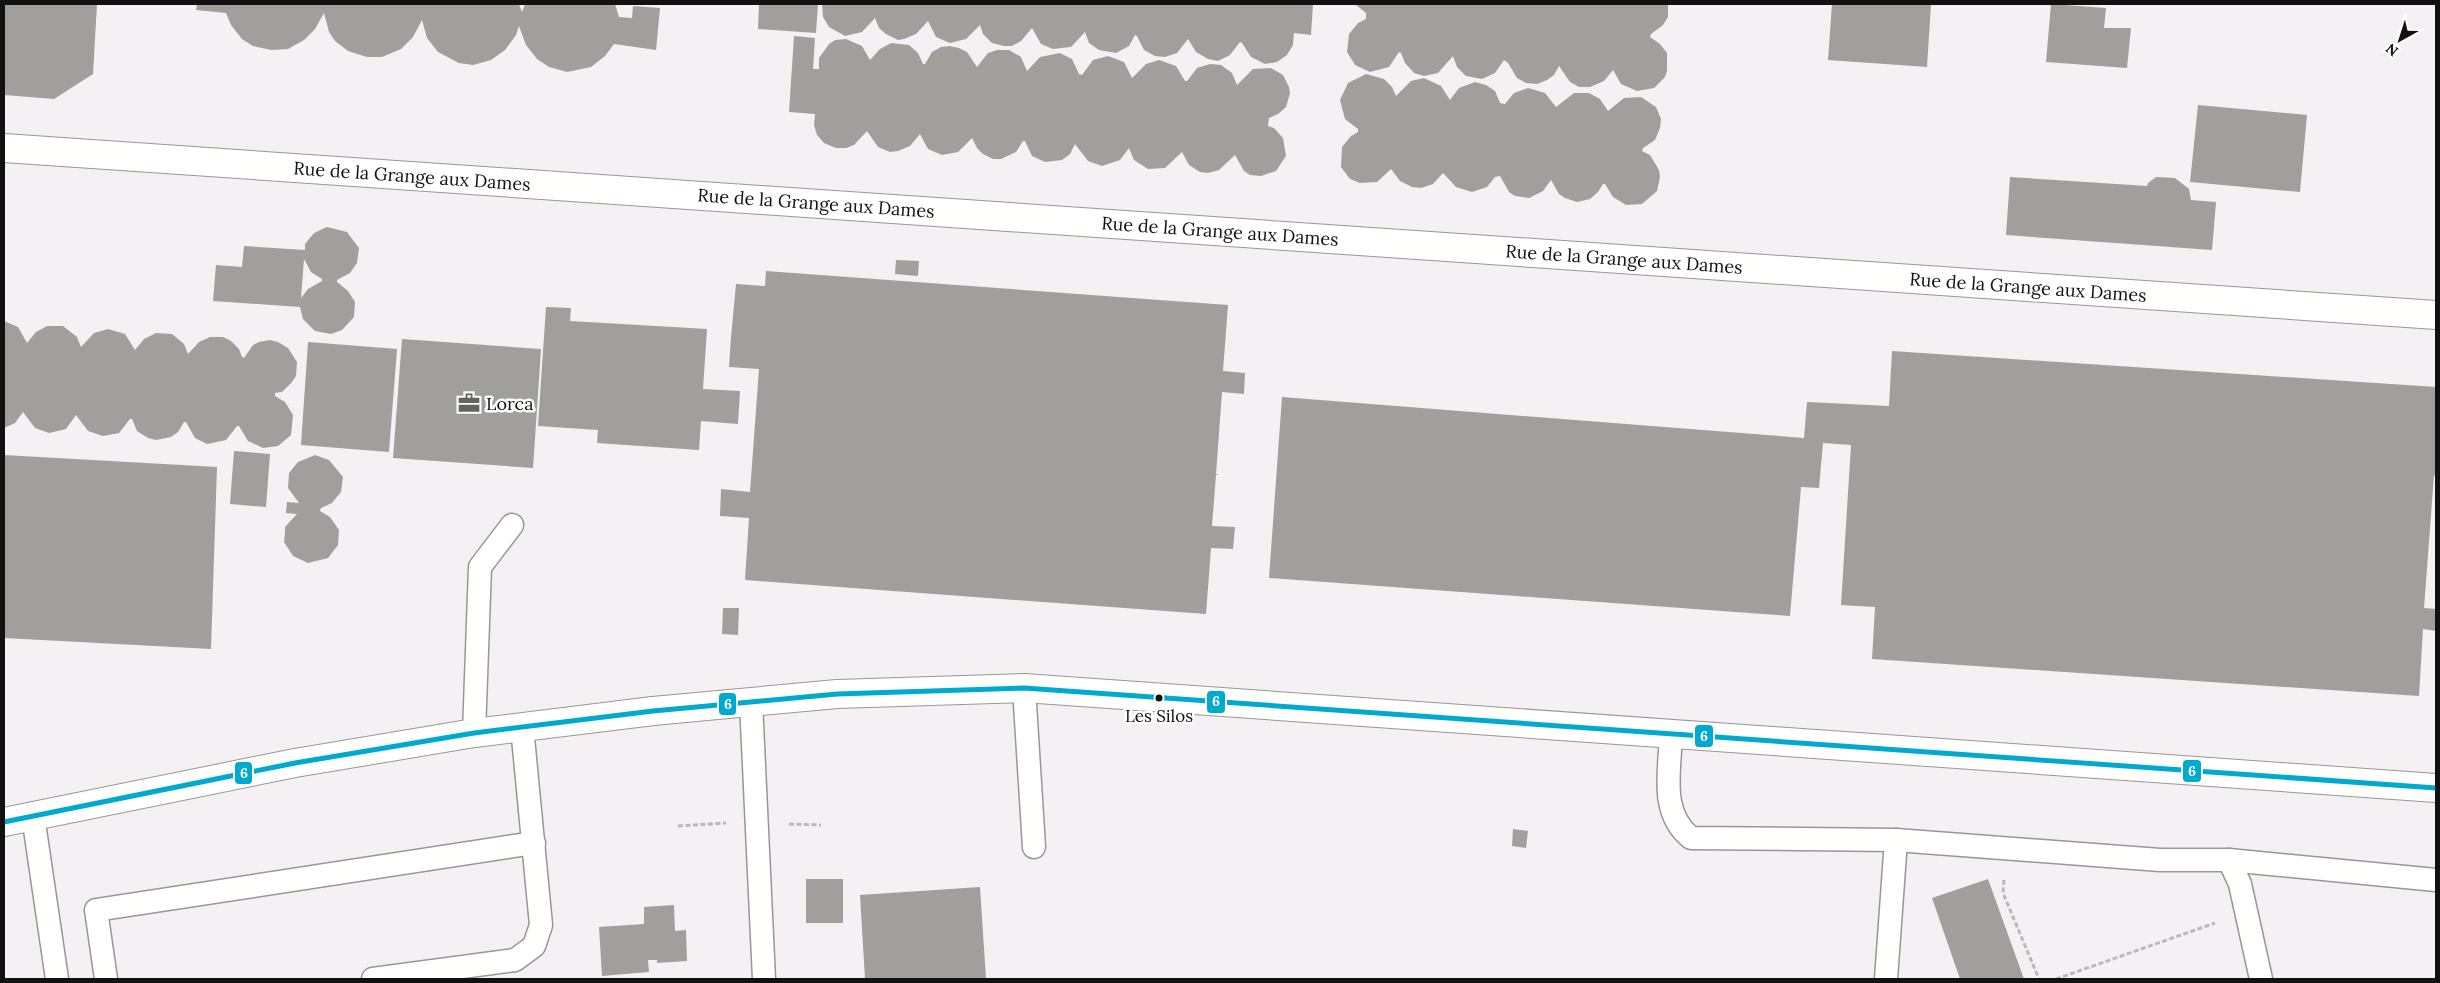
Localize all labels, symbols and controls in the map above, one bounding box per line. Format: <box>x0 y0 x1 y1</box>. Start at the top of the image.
north arrow <box>2375 15 2425 65</box>
text: N <box>2382 40 2402 61</box>
street label: Rue de la Grange aux Dames <box>293 156 531 196</box>
street label: Rue de la Grange aux Dames <box>697 183 935 223</box>
street label: Rue de la Grange aux Dames <box>1101 211 1339 251</box>
street label: Rue de la Grange aux Dames <box>1505 239 1743 279</box>
street label: Rue de la Grange aux Dames <box>1909 267 2147 307</box>
office icon: Lorca <box>456 390 482 416</box>
place label: Lorca <box>486 392 533 415</box>
line badge: 6 <box>1206 690 1226 714</box>
line badge: 6 <box>718 692 737 716</box>
text: 6 <box>1212 692 1220 710</box>
marker: Les Silos <box>1154 693 1164 703</box>
text: 6 <box>724 695 732 713</box>
place label: Les Silos <box>1125 705 1193 727</box>
line badge: 6 <box>1694 724 1714 748</box>
text: 6 <box>1700 727 1708 745</box>
line badge: 6 <box>2182 759 2202 783</box>
line badge: 6 <box>234 761 253 785</box>
text: 6 <box>2188 762 2196 780</box>
text: 6 <box>240 764 248 782</box>

